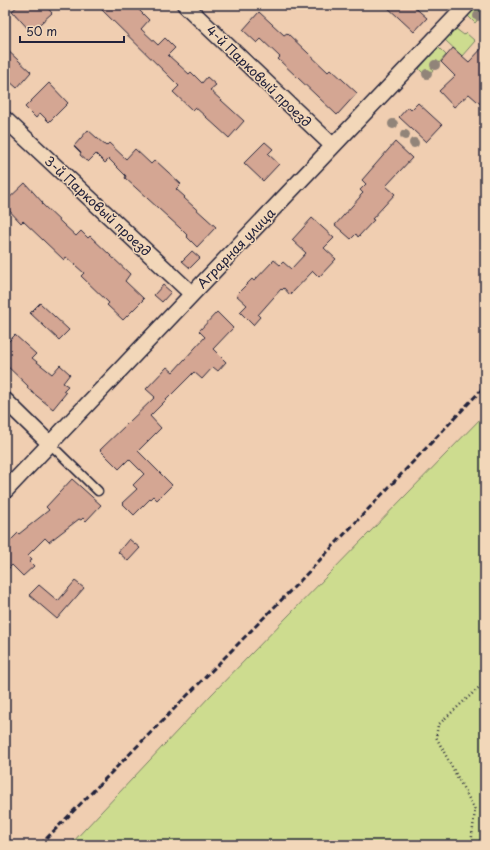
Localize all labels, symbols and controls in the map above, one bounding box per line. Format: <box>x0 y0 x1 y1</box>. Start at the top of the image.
scale bar <box>20 18 124 44</box>
street label: 4-й Парковый проезд <box>203 20 316 131</box>
text: 50 m <box>26 22 57 40</box>
street label: 3-й Парковый проезд <box>41 151 156 260</box>
street label: Аграрная улица <box>192 203 280 292</box>

